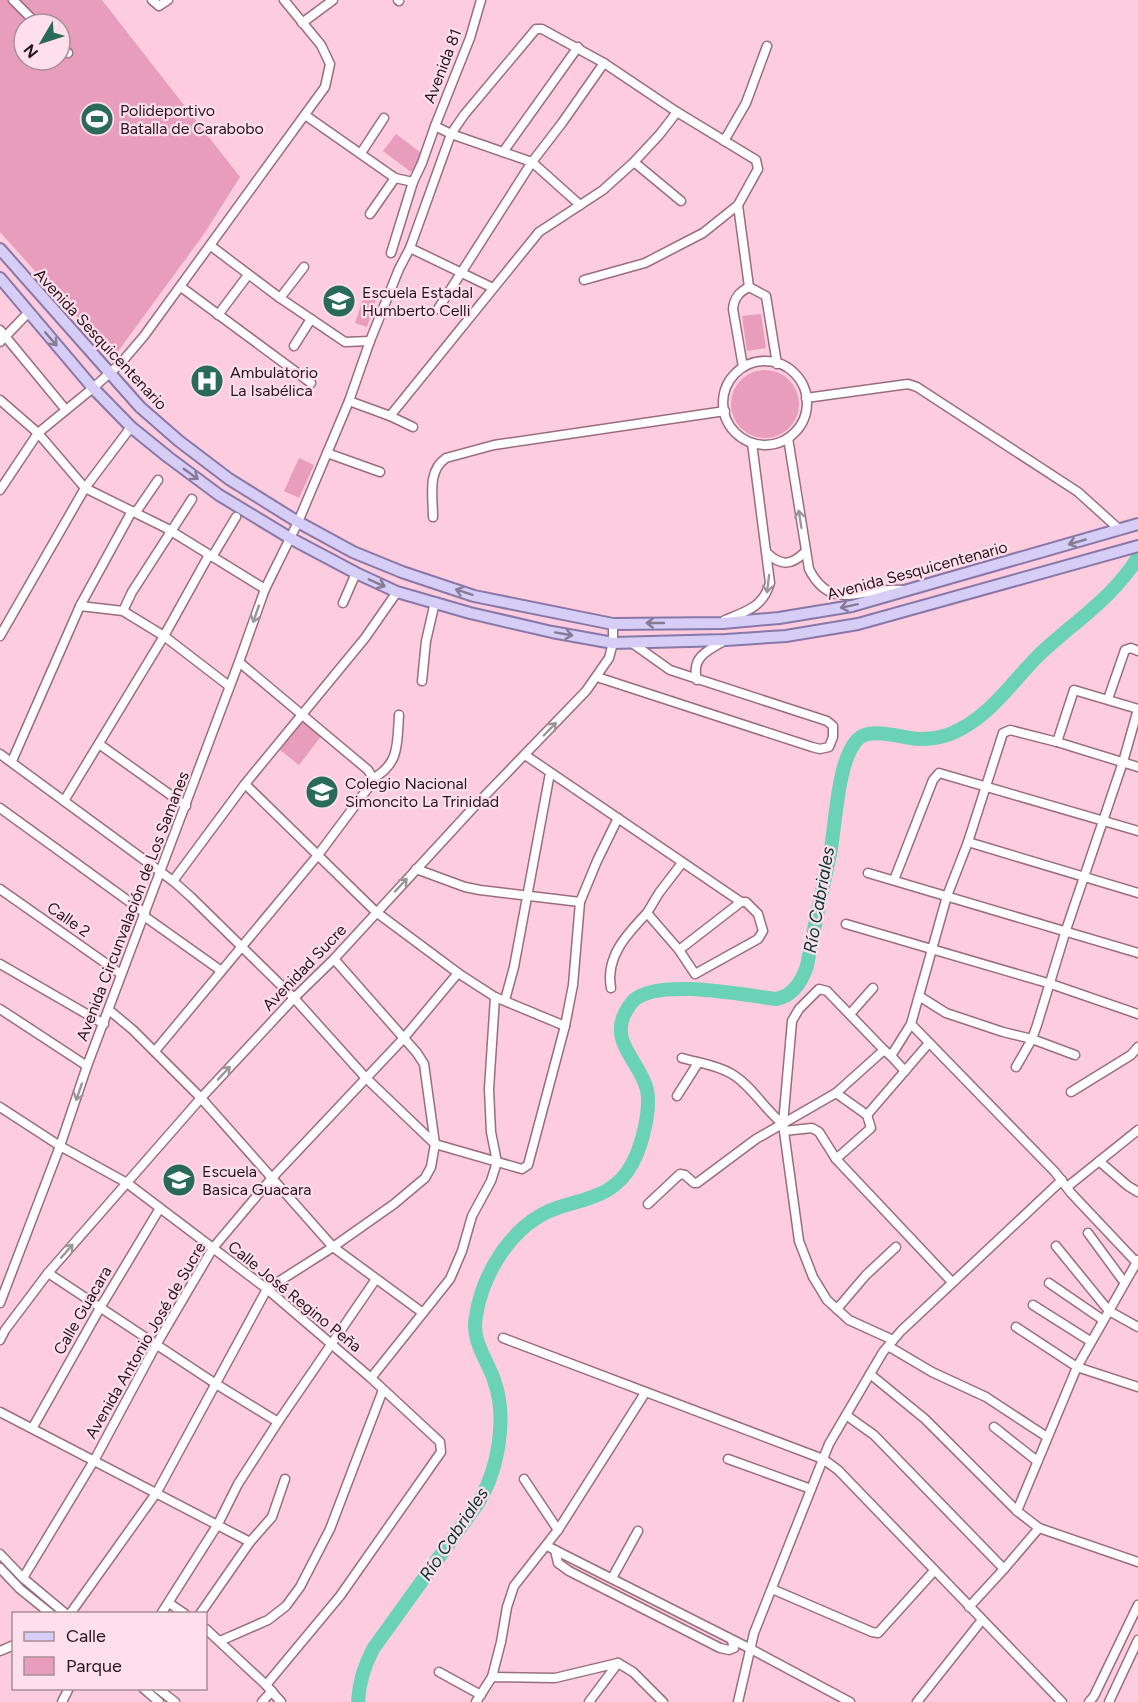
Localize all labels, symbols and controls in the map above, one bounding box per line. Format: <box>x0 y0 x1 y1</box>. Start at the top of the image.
north arrow <box>12 12 72 72</box>
street label: Avenida 81 <box>420 26 465 106</box>
text: N <box>19 40 42 62</box>
sports icon: Polideportivo Batalla de Carabobo <box>79 101 115 137</box>
place label: Polideportivo Batalla de Carabobo <box>120 101 264 138</box>
street label: Avenida Sesquicentenario <box>30 265 171 414</box>
school or university icon: Escuela Estadal Humberto Celli <box>321 283 357 319</box>
place label: Escuela Estadal Humberto Celli <box>362 283 473 320</box>
one-way arrow <box>44 331 58 346</box>
hospital icon: Ambulatorio La Isabélica <box>189 363 225 399</box>
place label: Ambulatorio La Isabélica <box>230 363 318 400</box>
one-way arrow <box>182 468 198 480</box>
one-way arrow <box>795 509 806 529</box>
street label: Avenida Sesquicentenario <box>825 537 1009 604</box>
one-way arrow <box>1068 537 1087 548</box>
one-way arrow <box>762 573 773 593</box>
one-way arrow <box>367 577 385 589</box>
one-way arrow <box>455 586 474 597</box>
one-way arrow <box>840 601 859 612</box>
one-way arrow <box>250 604 261 623</box>
one-way arrow <box>646 618 666 629</box>
one-way arrow <box>554 629 574 640</box>
one-way arrow <box>543 722 557 737</box>
street label: Avenida Circunvalación de Los Samanes <box>72 769 193 1044</box>
school or university icon: Colegio Nacional Simoncito La Trinidad <box>304 774 340 810</box>
place label: Colegio Nacional Simoncito La Trinidad <box>345 774 499 811</box>
water label: Río Cabriales <box>799 845 839 955</box>
one-way arrow <box>394 878 408 893</box>
street label: Calle 2 <box>43 898 94 941</box>
street label: Avenidad Sucre <box>258 920 350 1014</box>
one-way arrow <box>217 1066 231 1081</box>
one-way arrow <box>72 1082 83 1101</box>
school or university icon: Escuela Basica Guacara <box>161 1162 197 1198</box>
place label: Escuela Basica Guacara <box>202 1162 312 1199</box>
street label: Calle José Regino Peña <box>224 1237 365 1356</box>
street label: Avenida Antonio José de Sucre <box>81 1238 210 1442</box>
one-way arrow <box>60 1244 74 1259</box>
street label: Calle Guacara <box>49 1263 115 1358</box>
water label: Río Cabriales <box>415 1483 494 1585</box>
legend <box>12 1612 207 1690</box>
text: Calle <box>66 1625 106 1647</box>
text: Parque <box>66 1655 122 1677</box>

